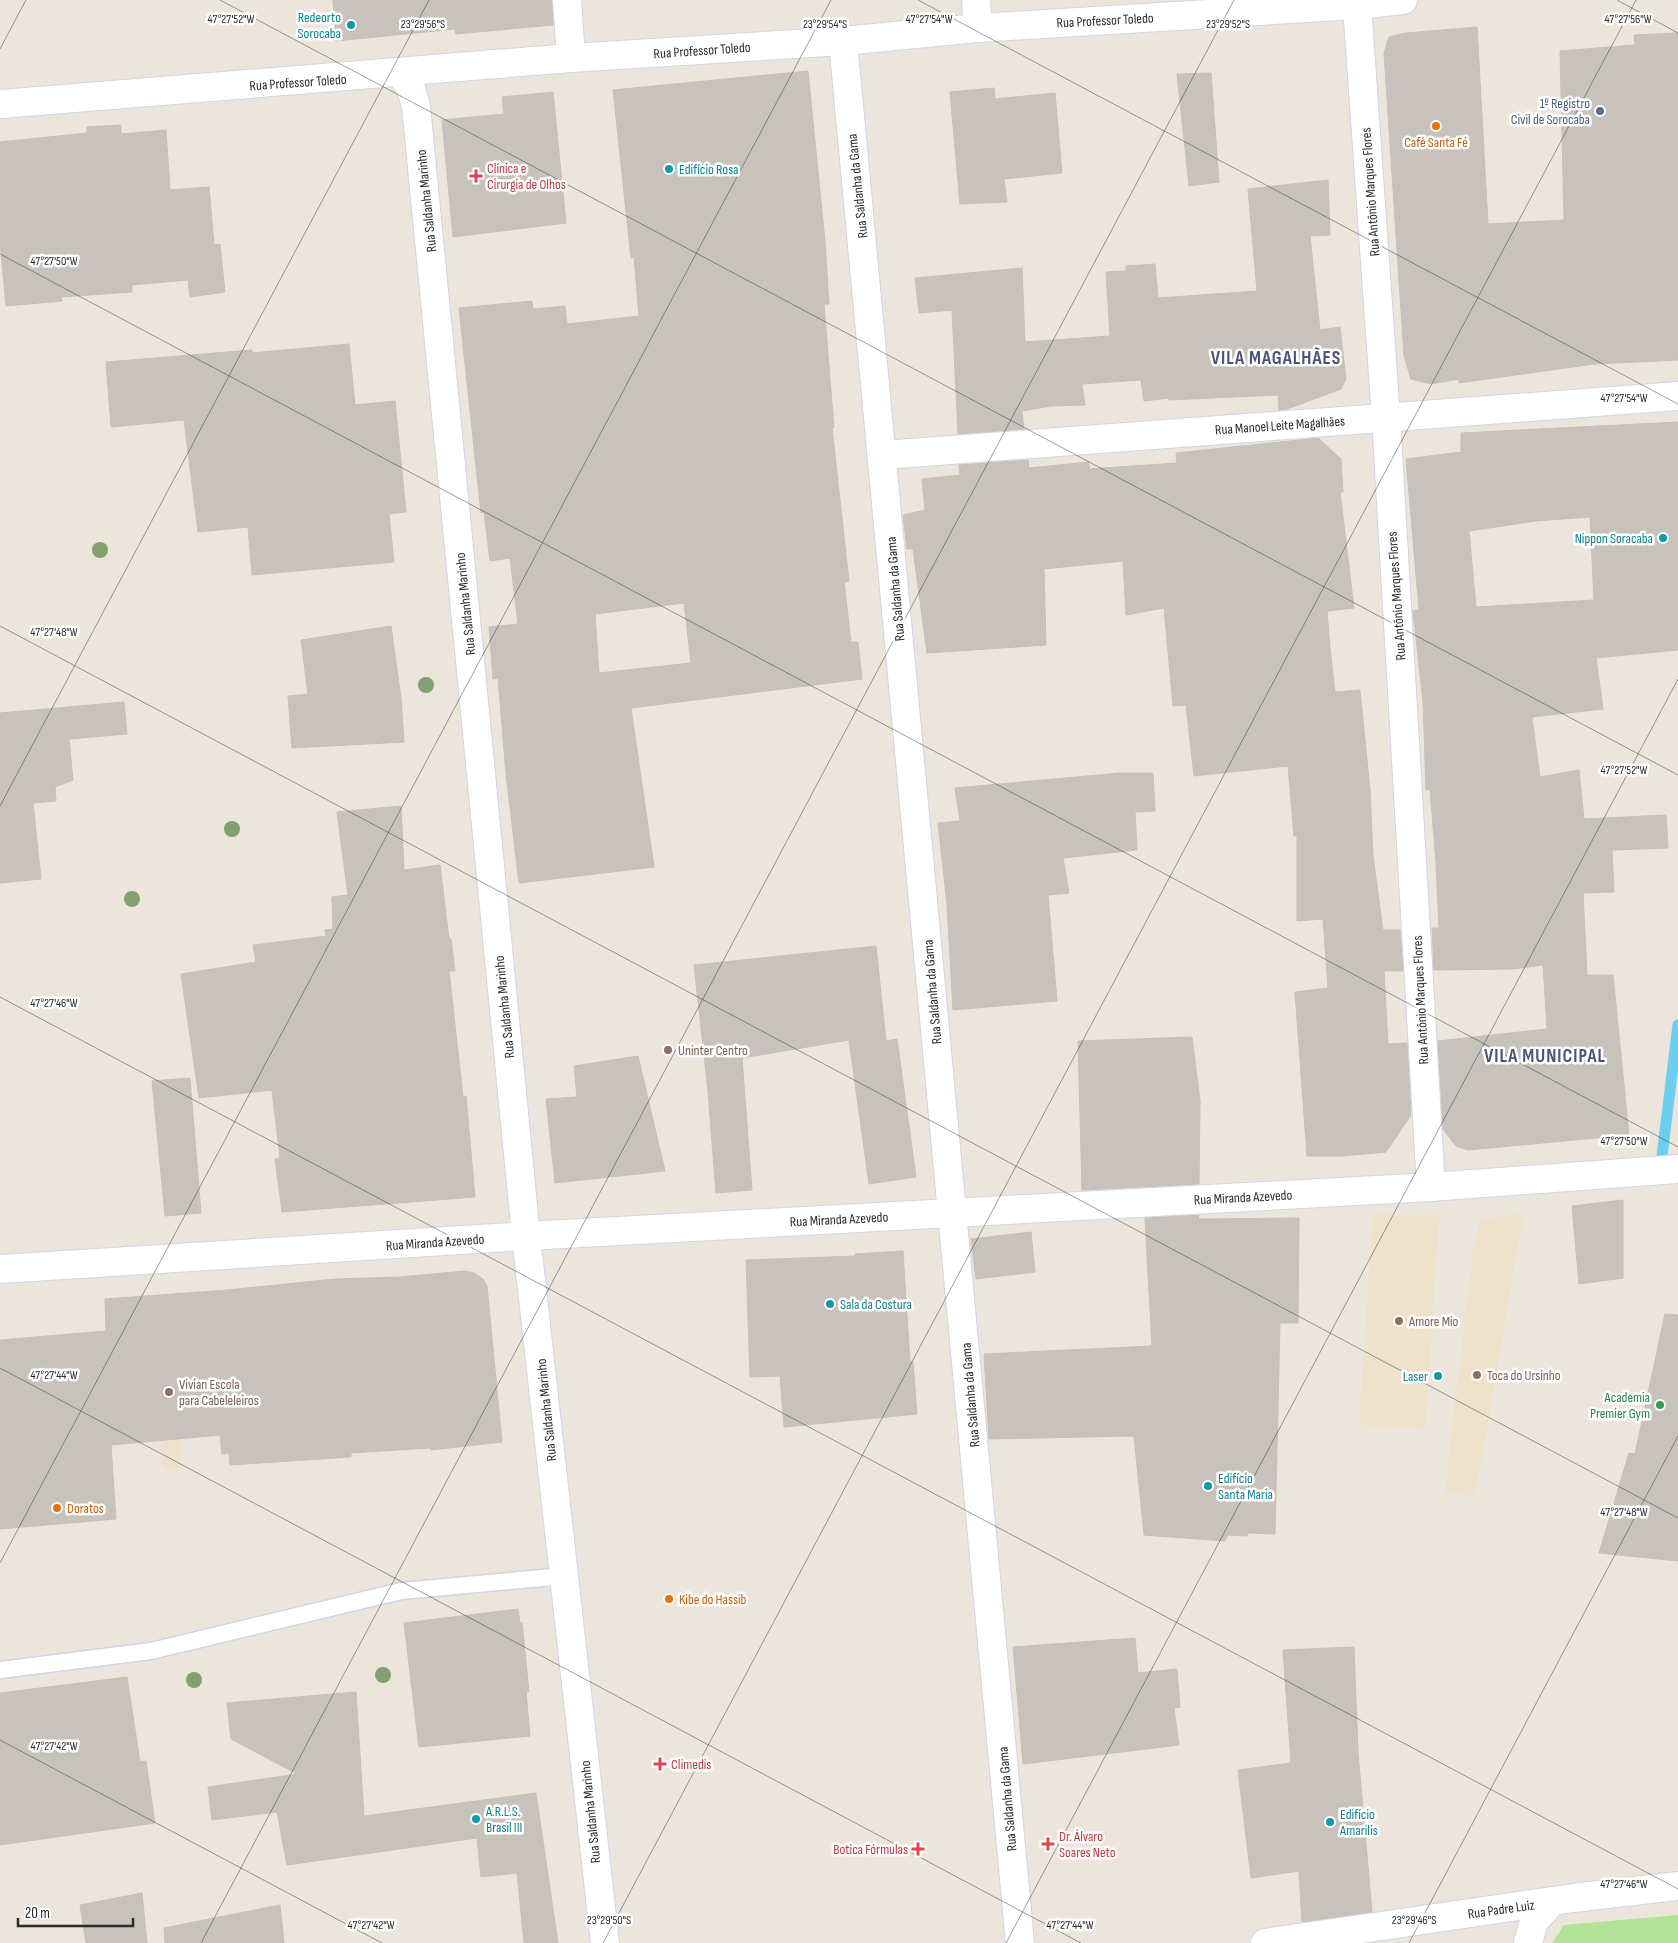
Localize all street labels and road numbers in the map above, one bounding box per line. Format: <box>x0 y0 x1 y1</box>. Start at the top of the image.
street label: Rua Professor Toledo <box>1056 9 1154 32</box>
street label: Rua Professor Toledo <box>653 39 751 62</box>
street label: Rua Professor Toledo <box>249 71 347 94</box>
street label: Rua Antônio Marques Flores <box>1358 127 1383 257</box>
street label: Rua Saldanha da Gama <box>844 133 871 239</box>
street label: Rua Saldanha Marinho <box>413 149 440 253</box>
street label: Rua Manoel Leite Magalhães <box>1214 412 1346 439</box>
street label: Rua Antônio Marques Flores <box>1384 531 1409 661</box>
street label: Rua Saldanha da Gama <box>882 536 909 642</box>
street label: Rua Saldanha Marinho <box>452 552 479 656</box>
street label: Rua Antônio Marques Flores <box>1409 935 1432 1065</box>
street label: Rua Saldanha da Gama <box>919 939 946 1045</box>
street label: Rua Saldanha Marinho <box>491 955 518 1059</box>
street label: Rua Miranda Azevedo <box>1193 1186 1293 1209</box>
street label: Rua Miranda Azevedo <box>789 1208 889 1231</box>
street label: Rua Miranda Azevedo <box>385 1231 485 1254</box>
street label: Rua Saldanha da Gama <box>957 1342 984 1448</box>
street label: Rua Saldanha Marinho <box>533 1358 560 1462</box>
street label: Rua Saldanha da Gama <box>994 1746 1021 1852</box>
street label: Rua Saldanha Marinho <box>577 1760 604 1864</box>
street label: Rua Padre Luiz <box>1467 1896 1536 1923</box>

